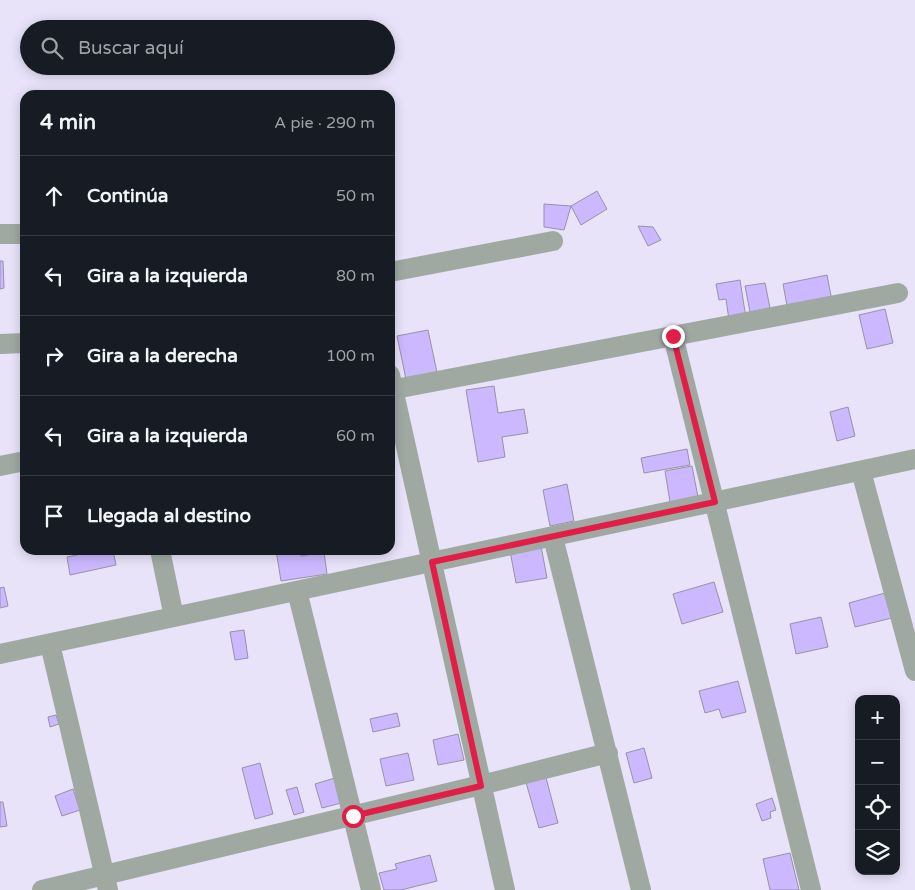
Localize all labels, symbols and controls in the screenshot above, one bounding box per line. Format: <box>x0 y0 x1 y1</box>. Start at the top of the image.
search box <box>20 20 395 75</box>
icon: search <box>38 34 66 62</box>
text: Buscar aquí <box>78 37 184 59</box>
text: 4 min <box>40 110 96 135</box>
text: A pie · 290 m <box>274 113 375 133</box>
icon: ahead <box>40 182 68 210</box>
text: Continúa <box>87 185 169 207</box>
text: 50 m <box>336 186 375 206</box>
icon: left <box>40 262 68 290</box>
text: Gira a la izquierda <box>87 265 248 287</box>
text: 80 m <box>336 266 375 286</box>
route end <box>662 325 685 348</box>
icon: right <box>40 342 68 370</box>
text: Gira a la derecha <box>87 345 238 367</box>
text: 100 m <box>326 346 375 366</box>
icon: left <box>40 422 68 450</box>
text: Gira a la izquierda <box>87 425 248 447</box>
text: 60 m <box>336 426 375 446</box>
icon: arrive <box>40 502 68 530</box>
text: Llegada al destino <box>87 505 251 527</box>
map controls <box>855 695 900 875</box>
button: + <box>855 695 900 740</box>
button: − <box>855 740 900 785</box>
button: locate <box>855 785 900 830</box>
route start <box>342 805 365 828</box>
button: layers <box>855 830 900 875</box>

